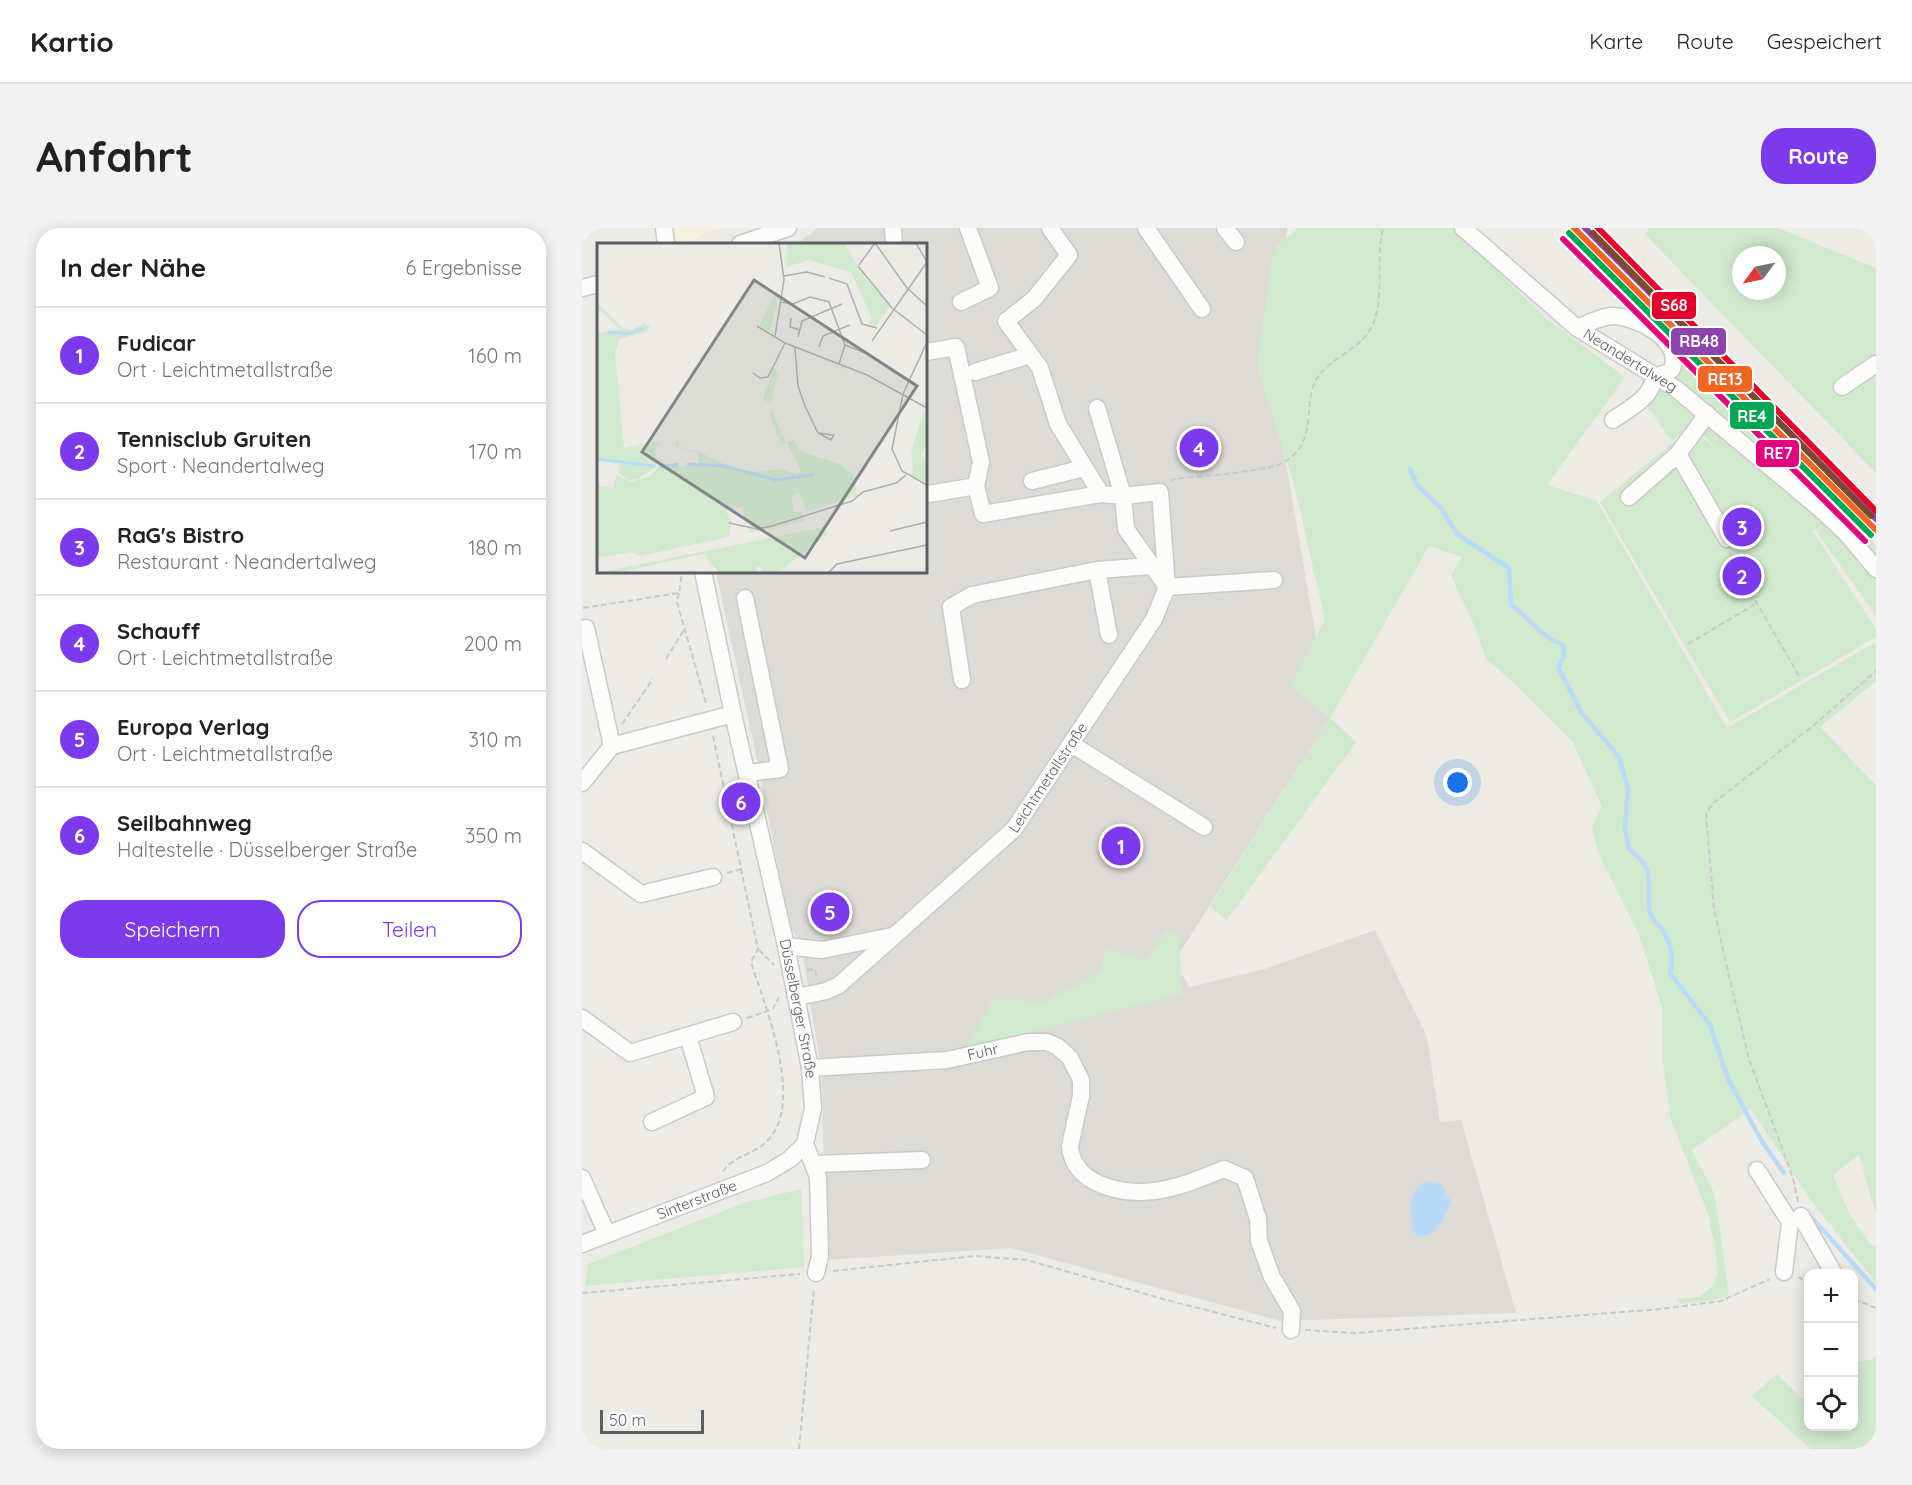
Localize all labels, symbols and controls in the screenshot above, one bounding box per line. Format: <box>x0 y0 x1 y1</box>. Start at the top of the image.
text: Kartio <box>30 24 114 59</box>
text: Karte <box>1589 28 1643 54</box>
text: Route <box>1676 28 1734 54</box>
text: Gespeichert <box>1767 28 1882 54</box>
button: Route <box>1761 128 1876 184</box>
text: Anfahrt <box>36 130 193 183</box>
inset map <box>597 243 927 573</box>
north arrow <box>1732 246 1786 300</box>
text: In der Nähe <box>60 251 206 284</box>
text: 6 Ergebnisse <box>406 255 522 280</box>
line badge: S68 <box>1651 291 1697 320</box>
text: S68 <box>1660 295 1688 315</box>
street label: Neandertalweg <box>1580 324 1681 396</box>
line badge: RB48 <box>1670 327 1727 356</box>
text: Fudicar <box>117 329 196 357</box>
text: RB48 <box>1679 331 1719 351</box>
text: 1 <box>76 343 83 368</box>
text: 160 m <box>468 343 522 368</box>
text: Ort · Leichtmetallstraße <box>117 357 333 382</box>
line badge: RE13 <box>1697 365 1753 393</box>
text: RE13 <box>1708 369 1742 389</box>
line badge: RE4 <box>1729 401 1775 430</box>
text: RE4 <box>1737 406 1767 426</box>
text: Tennisclub Gruiten <box>117 425 311 453</box>
pin: 4 <box>1180 426 1218 470</box>
text: 2 <box>74 439 85 464</box>
text: 170 m <box>469 439 522 464</box>
line badge: RE7 <box>1755 439 1800 468</box>
text: RE7 <box>1764 443 1793 463</box>
text: Sport · Neandertalweg <box>117 453 324 478</box>
pin: 3 <box>1722 504 1762 550</box>
text: RaG's Bistro <box>117 521 244 549</box>
text: 3 <box>74 535 85 560</box>
text: 180 m <box>468 535 522 560</box>
text: Restaurant · Neandertalweg <box>117 549 376 574</box>
pin: 2 <box>1722 554 1762 598</box>
text: Schauff <box>117 617 200 645</box>
text: 4 <box>74 631 85 656</box>
text: 200 m <box>463 631 522 656</box>
text: Ort · Leichtmetallstraße <box>117 645 333 670</box>
text: Europa Verlag <box>117 713 270 741</box>
street label: Leichtmetallstraße <box>1004 719 1091 836</box>
text: 5 <box>74 727 85 752</box>
text: 310 m <box>469 727 522 752</box>
text: Ort · Leichtmetallstraße <box>117 741 333 766</box>
your location <box>1443 768 1472 797</box>
pin: 6 <box>722 780 760 824</box>
text: Seilbahnweg <box>117 809 252 837</box>
text: 6 <box>74 823 85 848</box>
text: 350 m <box>465 823 522 848</box>
pin: 1 <box>1102 824 1140 868</box>
text: Haltestelle · Düsselberger Straße <box>117 837 417 862</box>
pin: 5 <box>810 890 850 934</box>
button: Speichern <box>60 900 285 958</box>
button: Teilen <box>297 900 522 958</box>
street label: Düsselberger Straße <box>776 937 821 1079</box>
street label: Fuhr <box>966 1039 1000 1064</box>
street label: Sinterstraße <box>654 1176 739 1223</box>
map controls <box>1804 1269 1858 1431</box>
button: + <box>1804 1269 1858 1323</box>
button: − <box>1804 1323 1858 1377</box>
button: locate <box>1804 1377 1858 1431</box>
scale bar <box>600 1407 704 1434</box>
text: 50 m <box>609 1410 646 1430</box>

